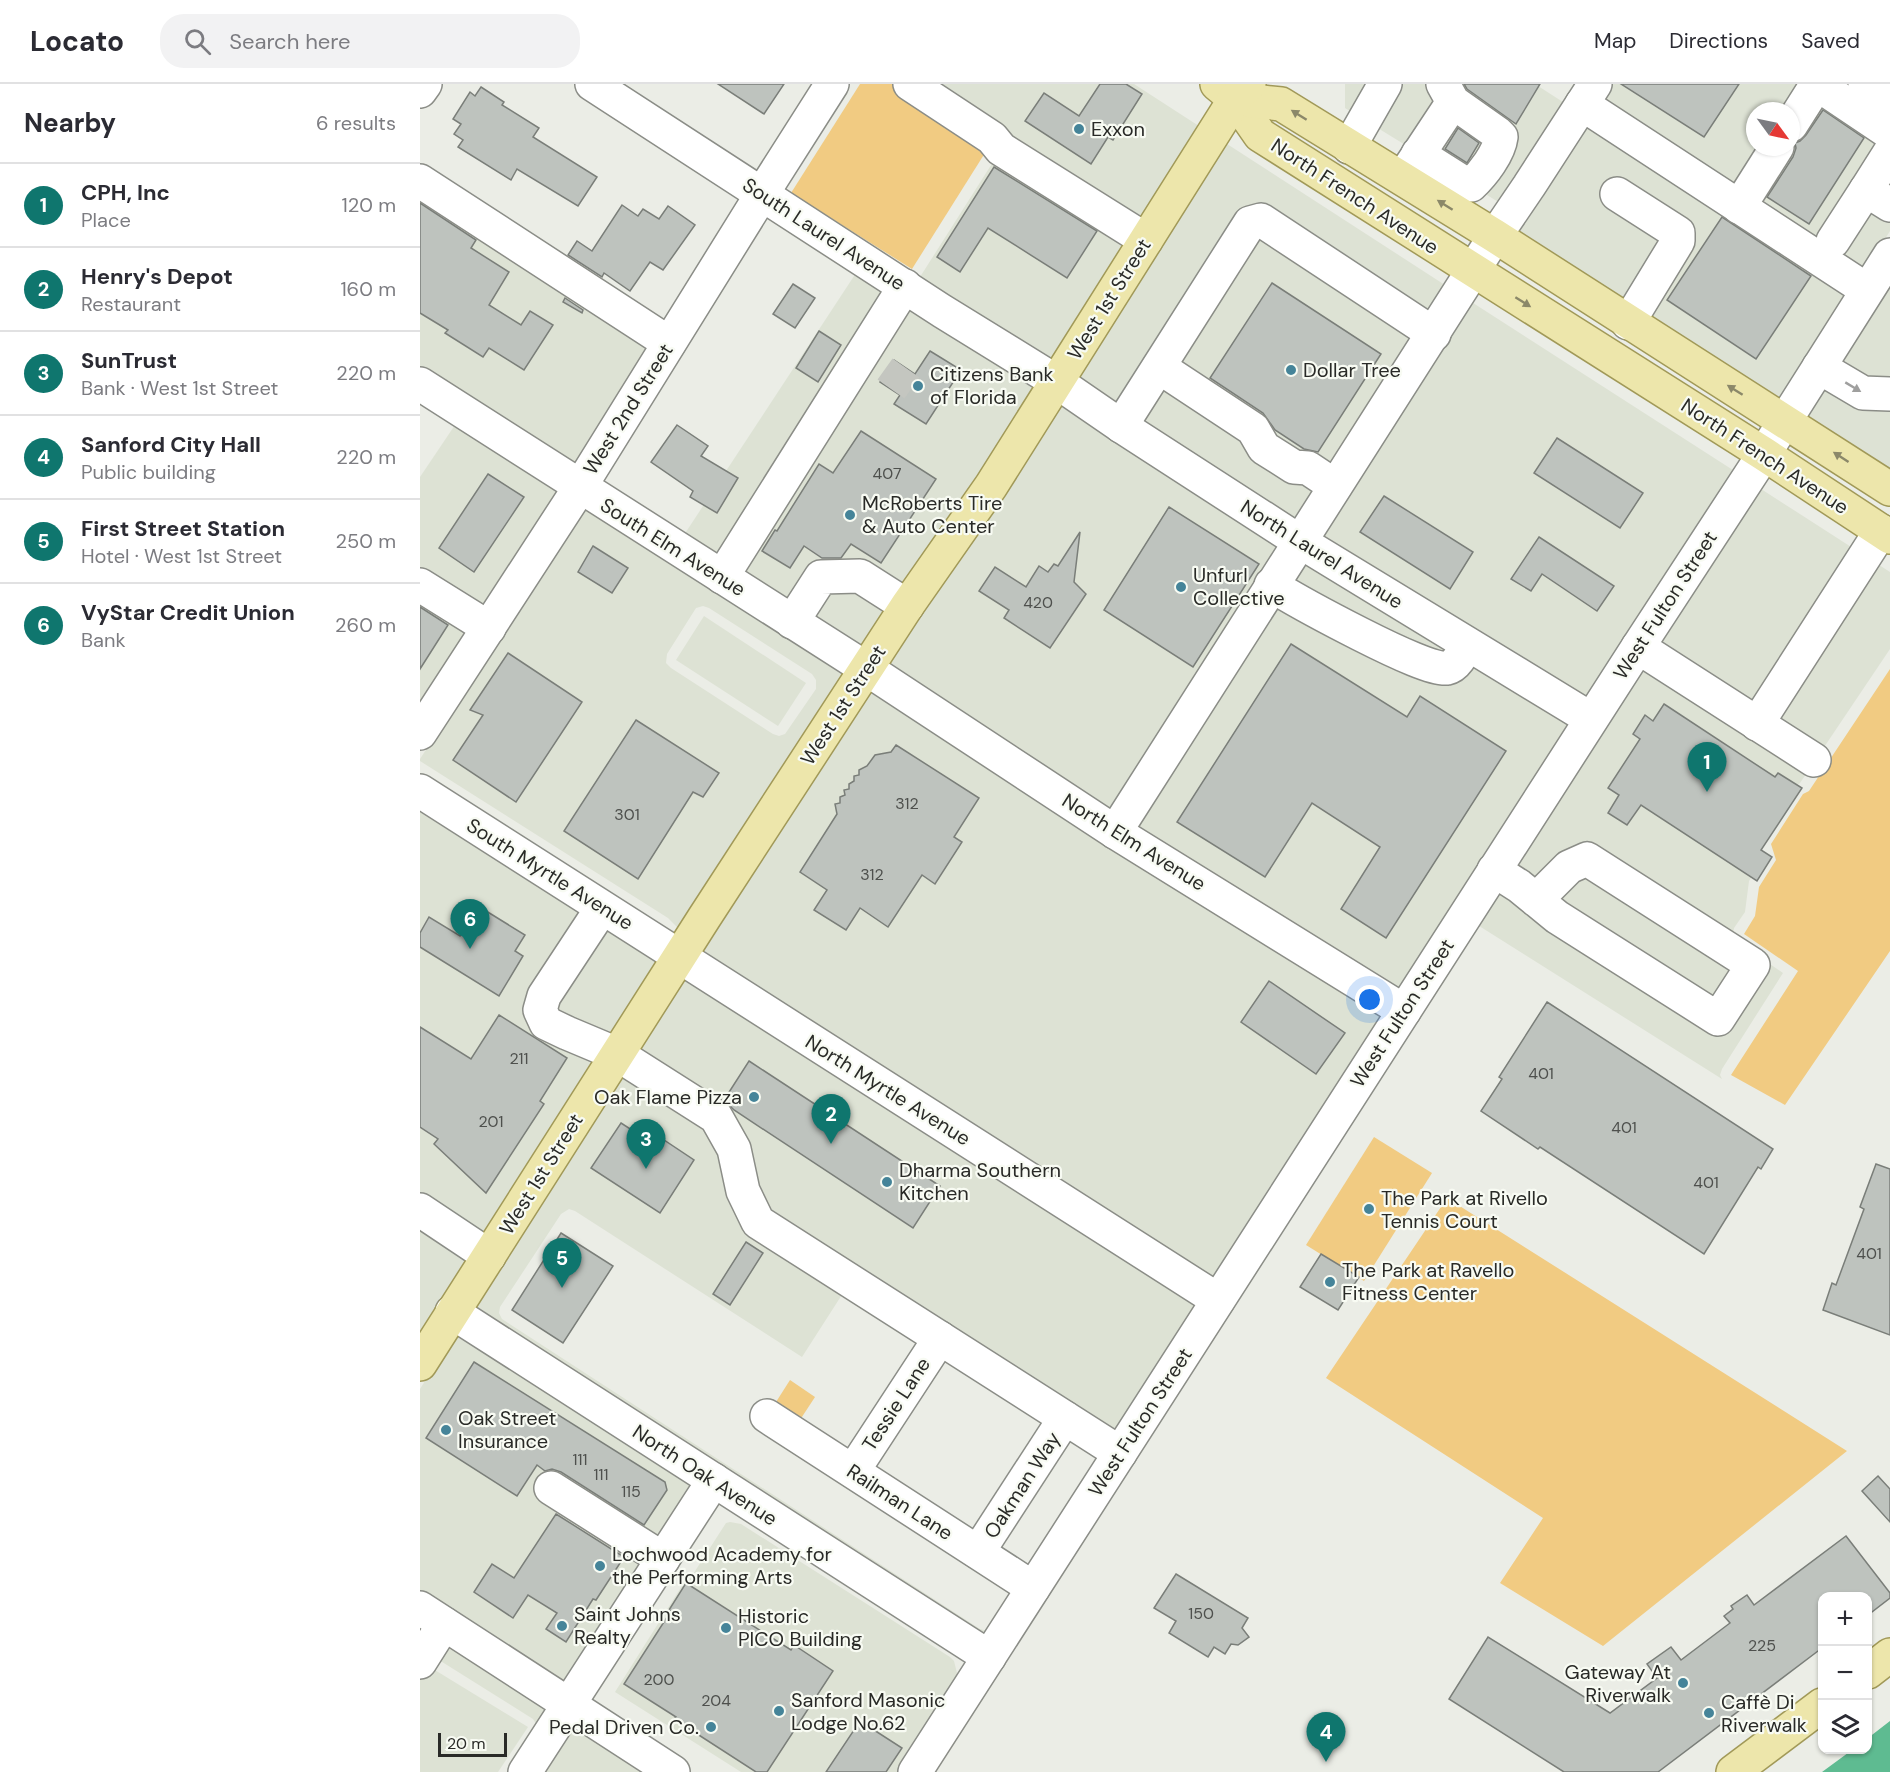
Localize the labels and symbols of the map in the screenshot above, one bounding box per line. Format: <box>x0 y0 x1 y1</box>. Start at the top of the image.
north arrow <box>1746 102 1800 156</box>
one-way arrow <box>1291 110 1307 121</box>
place label: Exxon <box>1091 116 1145 142</box>
marker: Exxon <box>1072 122 1086 136</box>
street label: North French Avenue <box>1266 132 1444 260</box>
street label: South Laurel Avenue <box>738 172 910 296</box>
one-way arrow <box>1437 200 1453 211</box>
street label: West 1st Street <box>1061 233 1157 364</box>
one-way arrow <box>1515 297 1531 308</box>
street label: West 2nd Street <box>577 338 679 479</box>
place label: Dollar Tree <box>1303 357 1401 383</box>
place label: Citizens Bank of Florida <box>930 361 1054 410</box>
marker: Dollar Tree <box>1284 363 1298 377</box>
marker: Citizens Bank of Florida <box>911 379 925 393</box>
one-way arrow <box>1845 382 1862 392</box>
one-way arrow <box>1727 385 1743 396</box>
street label: North French Avenue <box>1676 392 1854 520</box>
one-way arrow <box>1833 452 1849 463</box>
house number: 407 <box>873 463 901 484</box>
place label: McRoberts Tire & Auto Center <box>862 490 1002 539</box>
street label: South Elm Avenue <box>596 492 750 602</box>
street label: North Laurel Avenue <box>1236 493 1408 615</box>
marker: McRoberts Tire & Auto Center <box>843 508 857 522</box>
street label: West Fulton Street <box>1607 526 1723 684</box>
place label: Unfurl Collective <box>1193 562 1285 611</box>
marker: Unfurl Collective <box>1174 580 1188 594</box>
house number: 420 <box>1023 592 1053 613</box>
street label: West 1st Street <box>794 640 892 770</box>
pin: 1 <box>1688 742 1726 792</box>
street label: North Elm Avenue <box>1057 787 1211 897</box>
house number: 312 <box>895 793 919 814</box>
house number: 301 <box>614 804 640 825</box>
street label: South Myrtle Avenue <box>462 812 638 936</box>
house number: 312 <box>860 864 884 885</box>
pin: 6 <box>451 900 490 949</box>
street label: West Fulton Street <box>1344 934 1460 1092</box>
your location <box>1355 985 1384 1014</box>
street label: North Myrtle Avenue <box>801 1029 975 1151</box>
house number: 211 <box>509 1048 529 1069</box>
house number: 401 <box>1528 1063 1554 1084</box>
place label: Oak Flame Pizza <box>594 1084 742 1110</box>
marker: Oak Flame Pizza <box>747 1090 761 1104</box>
pin: 2 <box>812 1094 850 1144</box>
street label: West 1st Street <box>493 1108 589 1239</box>
house number: 201 <box>479 1111 504 1132</box>
house number: 401 <box>1611 1117 1637 1138</box>
pin: 3 <box>626 1120 666 1169</box>
place label: Dharma Southern Kitchen <box>899 1157 1061 1206</box>
house number: 401 <box>1693 1172 1719 1193</box>
marker: Dharma Southern Kitchen <box>880 1175 894 1189</box>
place label: The Park at Rivello Tennis Court <box>1381 1185 1548 1234</box>
marker: The Park at Rivello Tennis Court <box>1362 1202 1376 1216</box>
pin: 5 <box>542 1238 582 1288</box>
house number: 401 <box>1856 1243 1882 1264</box>
place label: The Park at Ravello Fitness Center <box>1342 1257 1514 1306</box>
marker: The Park at Ravello Fitness Center <box>1323 1275 1337 1289</box>
street label: West Fulton Street <box>1082 1343 1198 1501</box>
street label: Tessie Lane <box>856 1352 936 1456</box>
place label: Oak Street Insurance <box>458 1405 557 1454</box>
street label: North Oak Avenue <box>628 1418 782 1532</box>
marker: Oak Street Insurance <box>439 1423 453 1437</box>
street label: Oakman Way <box>978 1427 1066 1543</box>
house number: 111 <box>573 1449 587 1470</box>
street label: Railman Lane <box>842 1458 958 1546</box>
house number: 111 <box>594 1464 608 1485</box>
house number: 115 <box>621 1481 641 1502</box>
place label: Lochwood Academy for the Performing Arts <box>612 1541 832 1590</box>
marker: Lochwood Academy for the Performing Arts <box>593 1559 607 1573</box>
place label: Saint Johns Realty <box>574 1601 681 1650</box>
place label: Historic PICO Building <box>738 1603 862 1652</box>
house number: 150 <box>1188 1603 1214 1624</box>
marker: Saint Johns Realty <box>555 1619 569 1633</box>
marker: Historic PICO Building <box>719 1621 733 1635</box>
house number: 225 <box>1748 1635 1776 1656</box>
place label: Gateway At Riverwalk <box>1565 1659 1671 1708</box>
house number: 200 <box>644 1669 675 1690</box>
marker: Gateway At Riverwalk <box>1676 1676 1690 1690</box>
place label: Sanford Masonic Lodge No.62 <box>791 1687 945 1736</box>
place label: Caffè Di Riverwalk <box>1721 1689 1807 1738</box>
house number: 204 <box>701 1690 731 1711</box>
marker: Sanford Masonic Lodge No.62 <box>772 1704 786 1718</box>
marker: Caffè Di Riverwalk <box>1702 1706 1716 1720</box>
pin: 4 <box>1306 1712 1346 1762</box>
place label: Pedal Driven Co. <box>549 1714 699 1740</box>
marker: Pedal Driven Co. <box>704 1720 718 1734</box>
scale bar <box>438 1730 507 1758</box>

